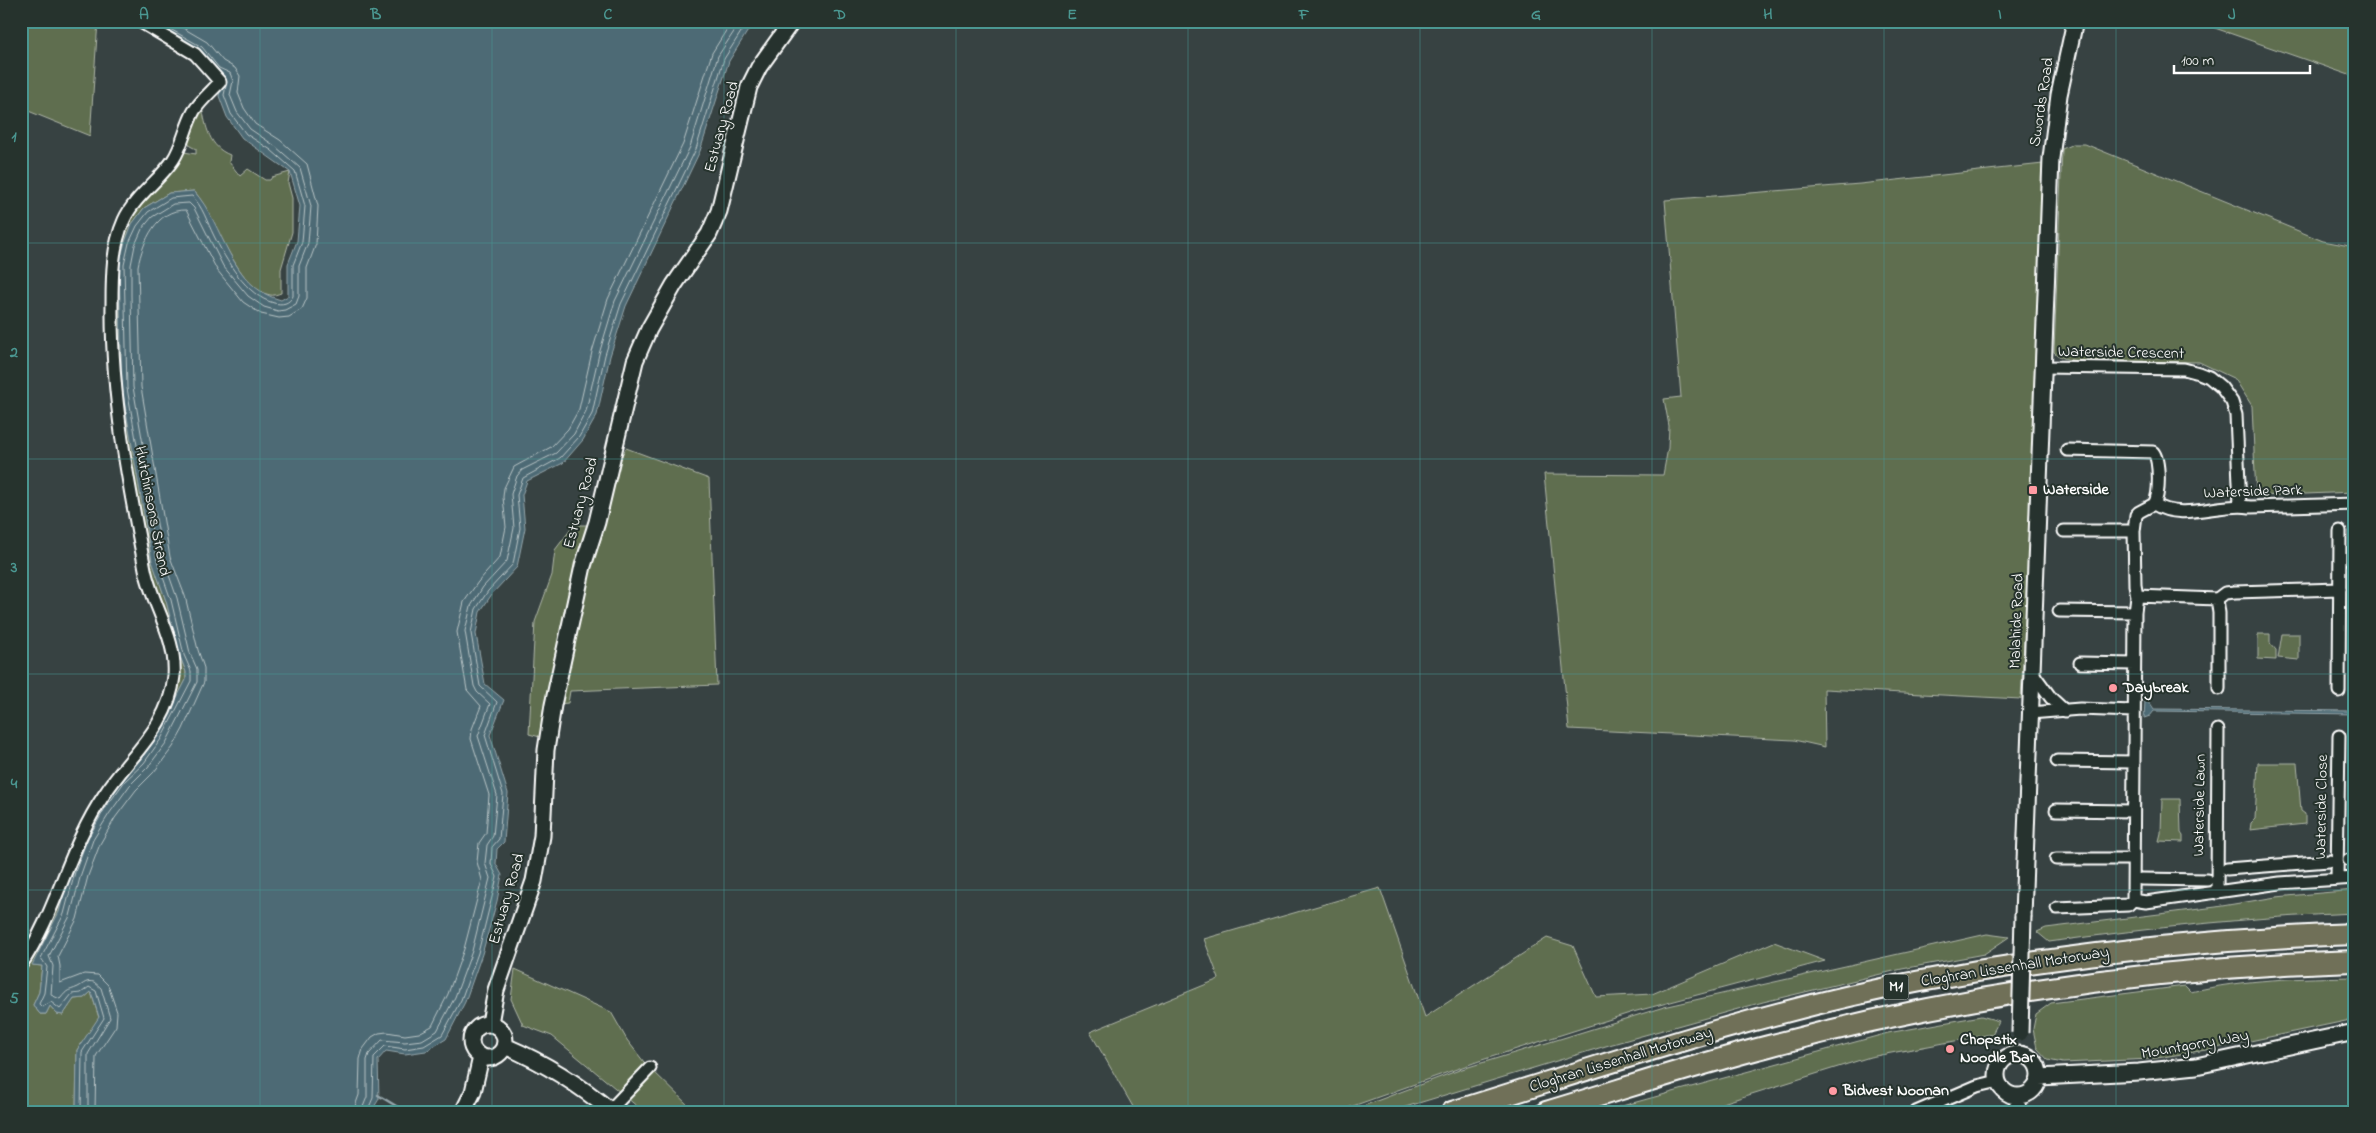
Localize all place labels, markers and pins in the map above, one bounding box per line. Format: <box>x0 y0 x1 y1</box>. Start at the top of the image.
place label: Waterside <box>2043 478 2110 502</box>
marker: Waterside <box>2027 484 2039 496</box>
place label: Daybreak <box>2122 676 2189 701</box>
marker: Daybreak <box>2107 682 2119 694</box>
place label: Chopstix Noodle Bar <box>1960 1028 2036 1070</box>
marker: Chopstix Noodle Bar <box>1944 1043 1956 1055</box>
place label: Bidvest Noonan <box>1842 1079 1949 1103</box>
marker: Bidvest Noonan <box>1827 1085 1839 1097</box>

